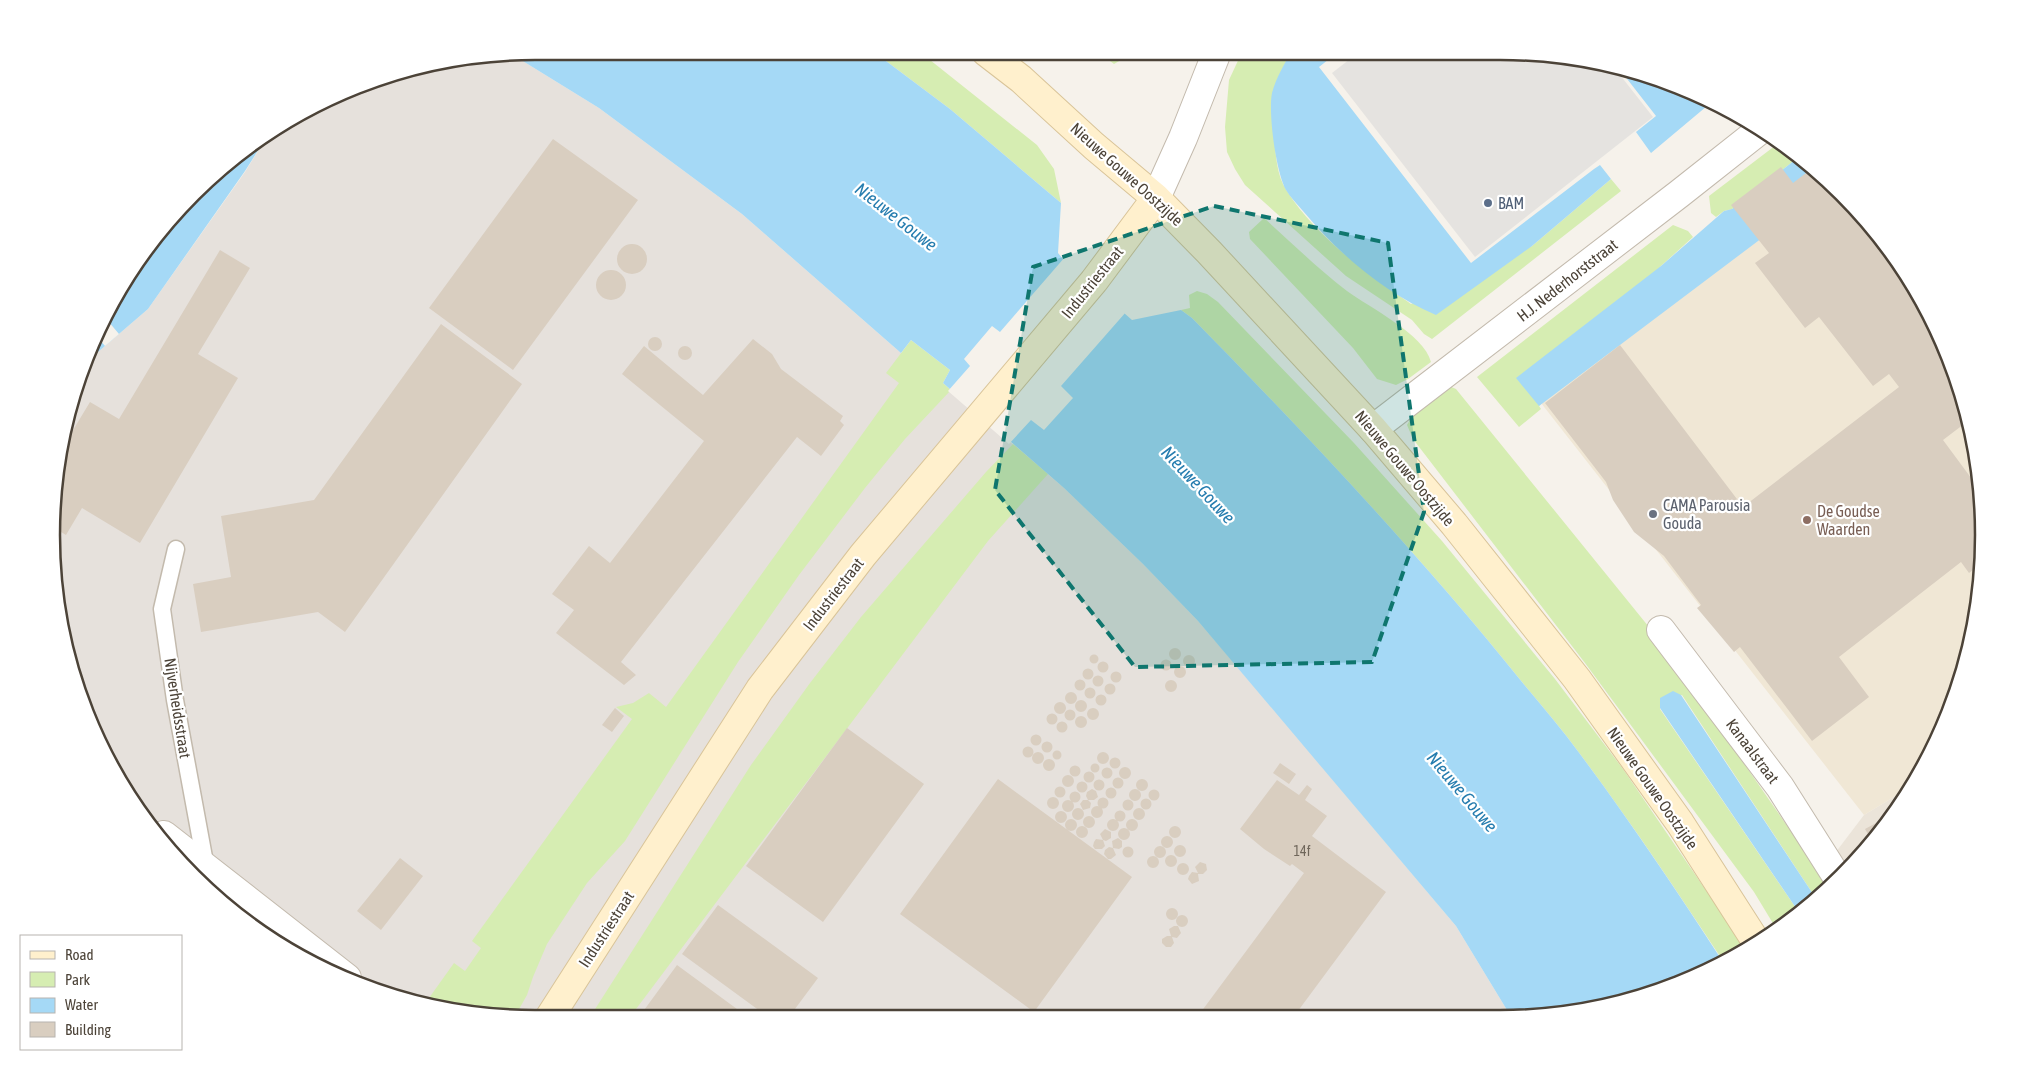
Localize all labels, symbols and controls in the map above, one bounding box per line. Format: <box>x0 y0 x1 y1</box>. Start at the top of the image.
street label: Nieuwe Gouwe Oostzijde <box>1067 119 1187 230</box>
water label: Nieuwe Gouwe <box>851 178 941 255</box>
place label: BAM <box>1498 194 1524 212</box>
marker: BAM <box>1482 197 1494 209</box>
street label: H.J. Nederhorststraat <box>1513 235 1621 325</box>
street label: Industriestraat <box>1058 242 1127 322</box>
street label: Nieuwe Gouwe Oostzijde <box>1351 407 1458 530</box>
water label: Nieuwe Gouwe <box>1157 442 1240 528</box>
place label: CAMA Parousia Gouda <box>1663 496 1751 532</box>
place label: De Goudse Waarden <box>1817 502 1880 538</box>
marker: CAMA Parousia Gouda <box>1647 508 1659 520</box>
marker: De Goudse Waarden <box>1801 514 1813 526</box>
street label: Industriestraat <box>799 554 867 634</box>
street label: Nijverheidsstraat <box>160 657 195 760</box>
street label: Kanaalstraat <box>1723 715 1783 787</box>
street label: Nieuwe Gouwe Oostzijde <box>1603 724 1702 853</box>
water label: Nieuwe Gouwe <box>1423 747 1502 836</box>
house number: 14f <box>1293 843 1311 859</box>
street label: Industriestraat <box>575 887 638 970</box>
legend <box>20 935 182 1050</box>
text: Road <box>65 946 94 963</box>
text: Park <box>65 971 90 988</box>
text: Water <box>65 996 98 1013</box>
text: Building <box>65 1021 111 1038</box>

